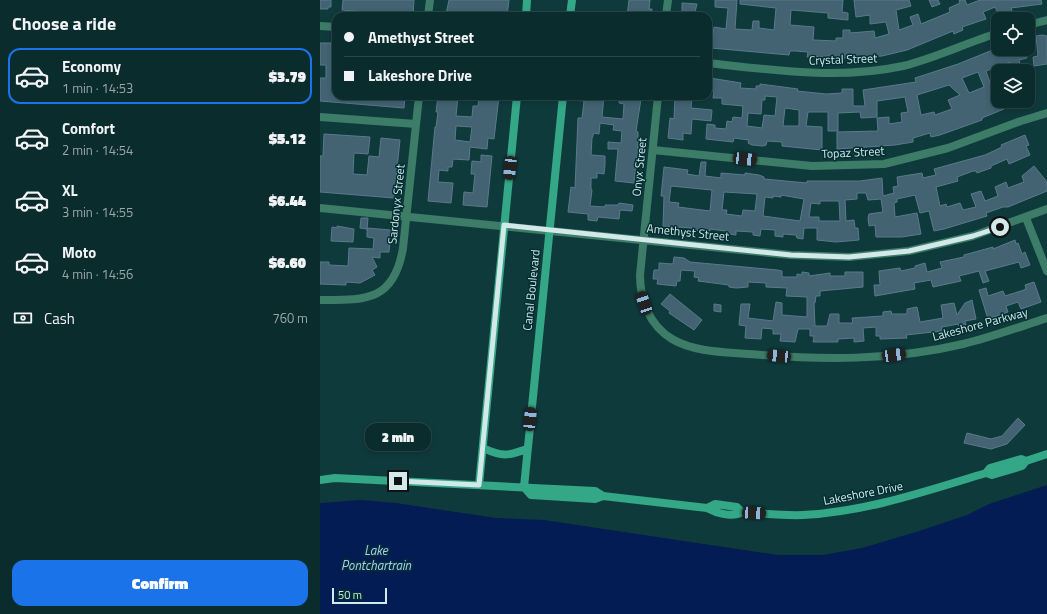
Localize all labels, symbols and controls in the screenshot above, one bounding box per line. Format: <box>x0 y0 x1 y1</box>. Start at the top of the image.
text: Choose a ride <box>12 10 116 37</box>
map controls <box>991 12 1035 108</box>
button: locate <box>991 12 1035 56</box>
text: Amethyst Street <box>368 26 474 49</box>
street label: Crystal Street <box>808 48 878 70</box>
text: Economy <box>62 55 121 78</box>
icon: car <box>14 58 50 94</box>
text: Lakeshore Drive <box>368 64 472 87</box>
button: layers <box>991 64 1035 108</box>
text: $3.79 <box>269 65 306 88</box>
text: 1 min · 14:53 <box>62 78 133 98</box>
text: Comfort <box>62 117 115 140</box>
icon: car <box>14 120 50 156</box>
text: $5.12 <box>269 127 306 150</box>
street label: Onyx Street <box>626 136 652 197</box>
text: 2 min · 14:54 <box>62 140 133 160</box>
street label: Topaz Street <box>821 141 886 163</box>
car <box>732 152 758 166</box>
car <box>503 155 517 181</box>
street label: Sardonyx Street <box>382 162 410 245</box>
text: XL <box>62 179 78 202</box>
icon: car <box>14 182 50 218</box>
text: $6.44 <box>269 189 306 212</box>
text: 3 min · 14:55 <box>62 202 133 222</box>
street label: Amethyst Street <box>646 218 731 246</box>
route start <box>991 218 1009 236</box>
text: Moto <box>62 241 96 264</box>
icon: car <box>14 244 50 280</box>
street label: Canal Boulevard <box>517 249 545 331</box>
text: $6.60 <box>269 251 306 274</box>
text: 4 min · 14:56 <box>62 264 133 284</box>
car <box>635 290 653 316</box>
street label: Lakeshore Parkway <box>930 302 1030 346</box>
icon: cash <box>12 307 34 329</box>
text: Cash <box>44 307 75 330</box>
text: 760 m <box>272 308 308 328</box>
car <box>881 347 907 363</box>
car <box>767 349 791 363</box>
car <box>523 406 537 432</box>
callout: 2 min <box>365 423 431 451</box>
text: 2 min <box>382 427 414 447</box>
route end <box>389 472 407 490</box>
street label: Lakeshore Drive <box>822 476 904 510</box>
car <box>742 506 766 520</box>
water label: Lake Pontchartrain <box>341 540 412 575</box>
button: Confirm <box>12 560 308 606</box>
scale bar <box>332 586 387 605</box>
text: 50 m <box>338 587 362 603</box>

